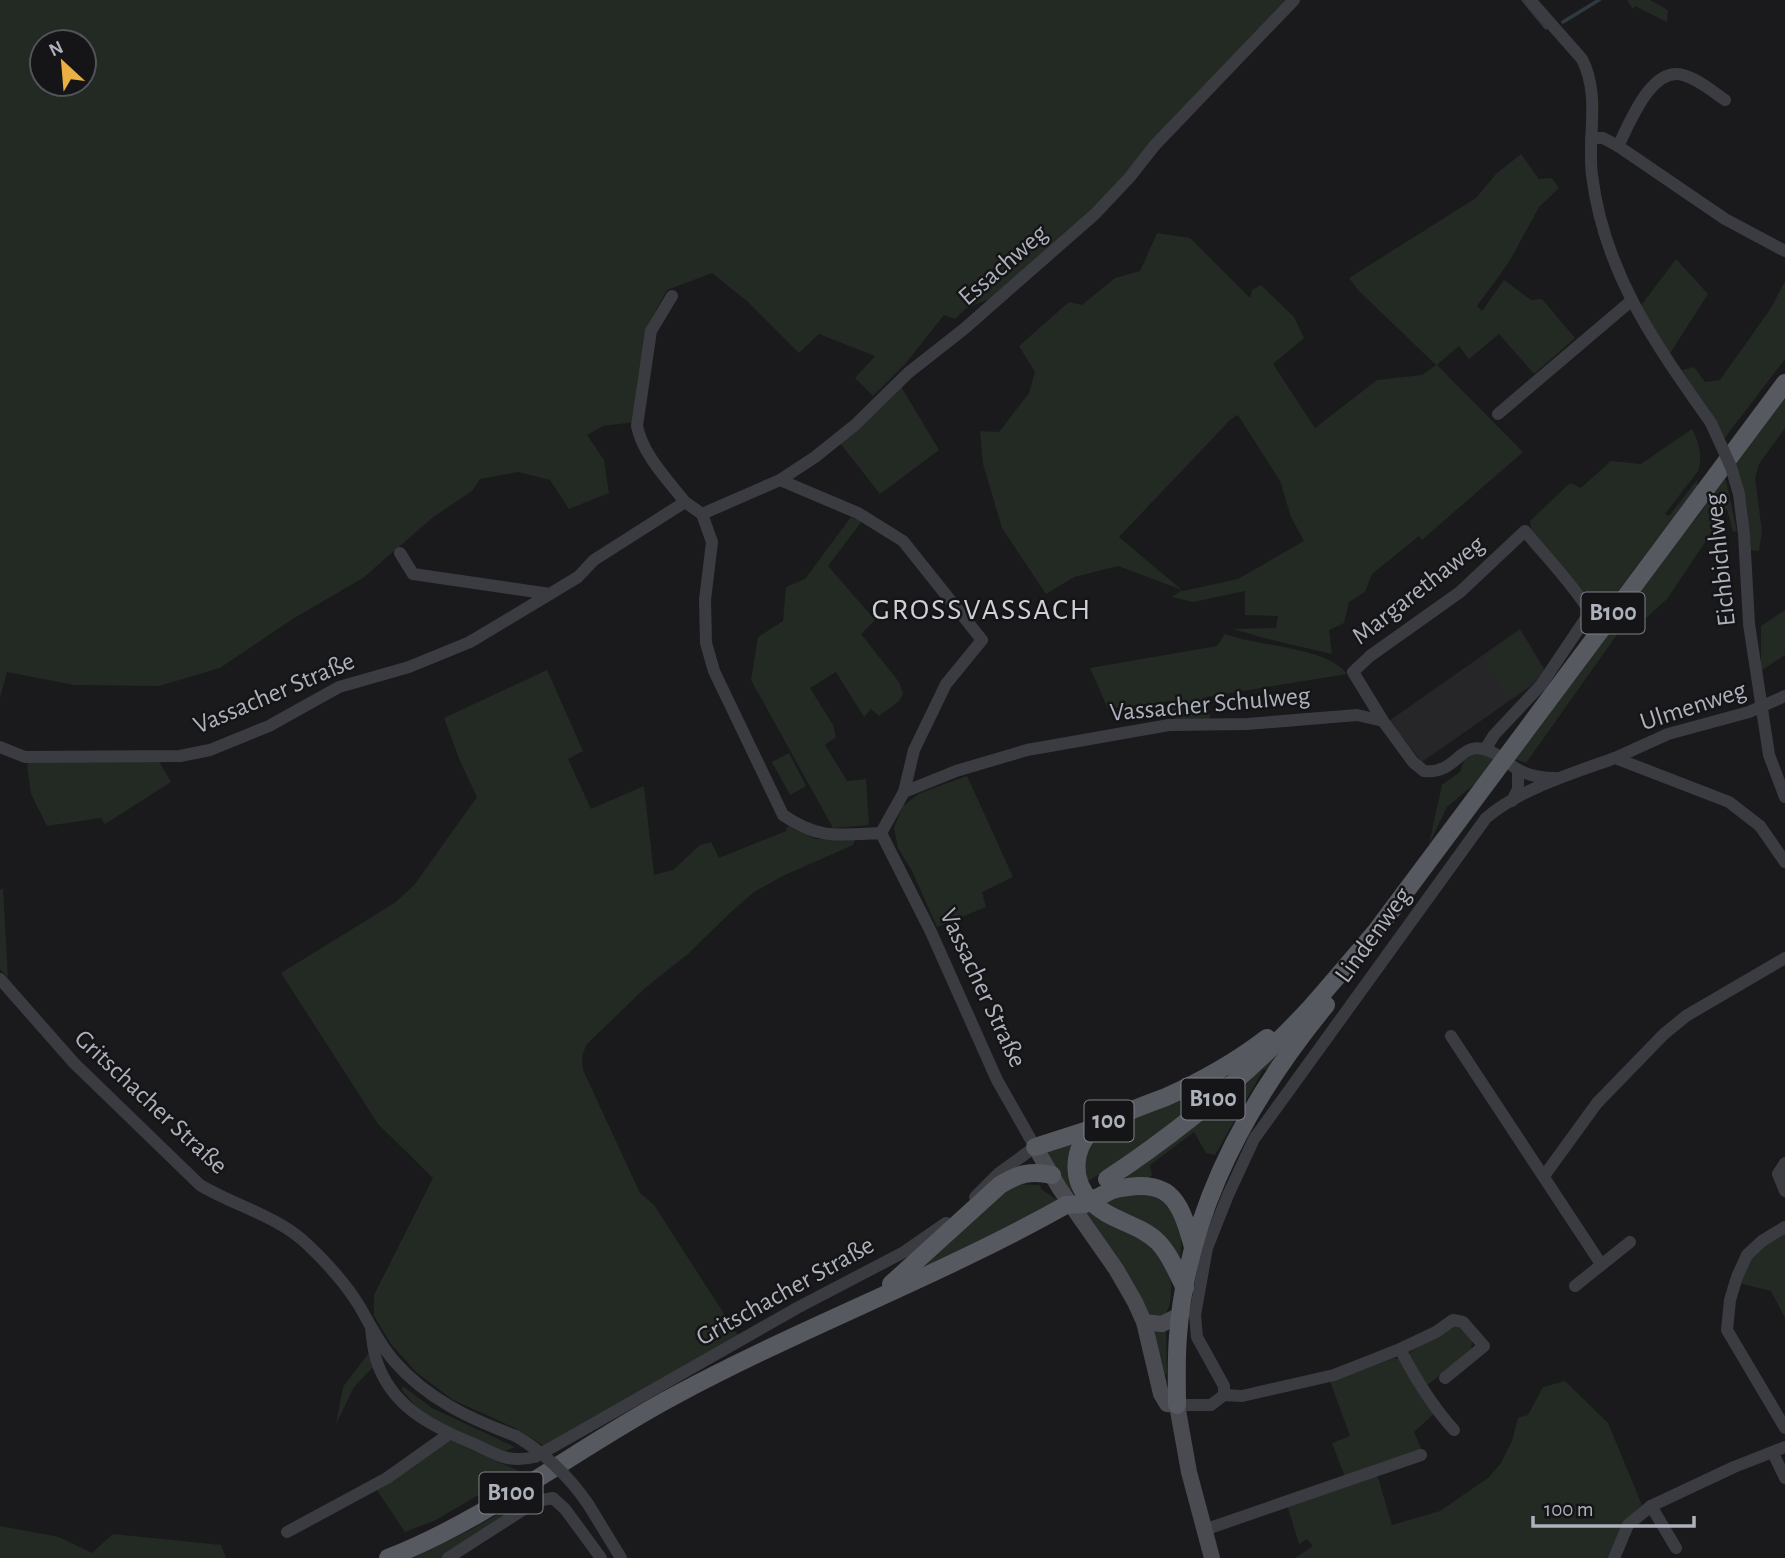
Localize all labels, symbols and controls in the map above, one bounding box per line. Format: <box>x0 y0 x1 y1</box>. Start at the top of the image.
north arrow <box>28 28 98 98</box>
text: N <box>46 38 66 61</box>
street label: Essachweg <box>954 219 1053 310</box>
street label: Eichbichlweg <box>1700 492 1740 628</box>
street label: Margarethaweg <box>1347 530 1489 649</box>
road number: B100 <box>1582 592 1644 634</box>
district label: GROSSVASSACH <box>872 595 1092 625</box>
street label: Vassacher Straße <box>190 647 358 739</box>
street label: Ulmenweg <box>1637 677 1750 735</box>
street label: Vassacher Schulweg <box>1109 682 1312 726</box>
street label: Lindenweg <box>1330 882 1416 987</box>
street label: Vassacher Straße <box>935 905 1031 1071</box>
street label: Gritschacher Straße <box>70 1025 232 1179</box>
road number: B100 <box>1182 1078 1244 1120</box>
road number: 100 <box>1084 1100 1134 1142</box>
street label: Gritschacher Straße <box>692 1232 878 1350</box>
road number: B100 <box>480 1472 542 1513</box>
scale bar <box>1533 1484 1694 1528</box>
text: 100 m <box>1544 1499 1594 1520</box>

